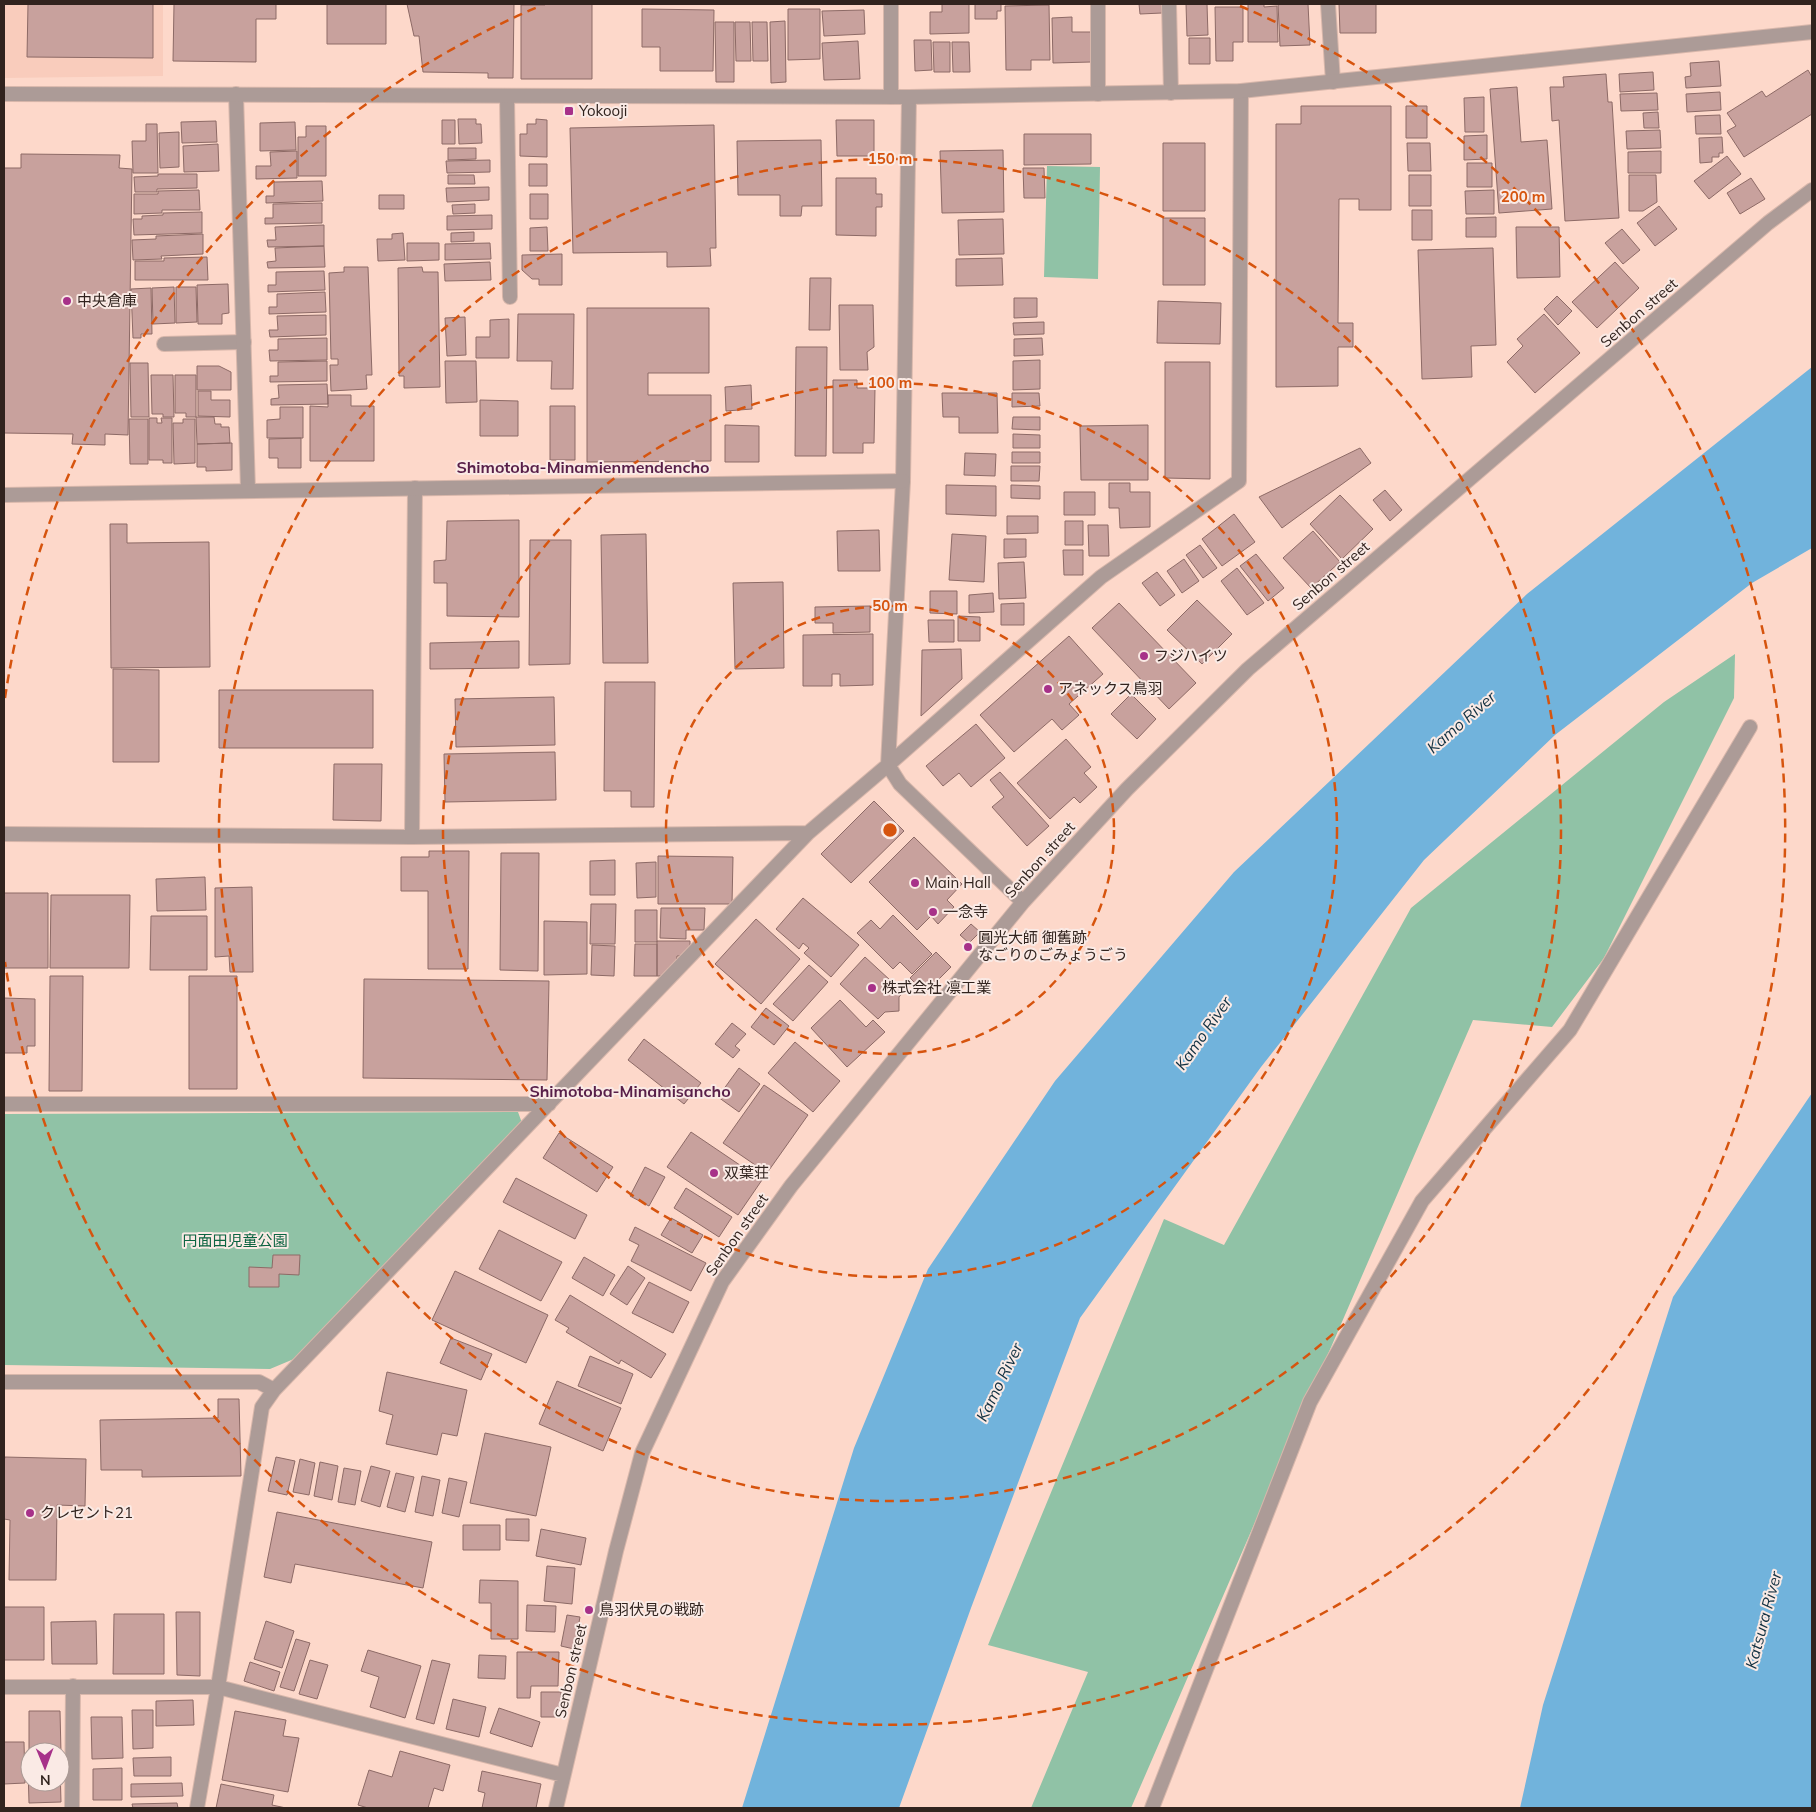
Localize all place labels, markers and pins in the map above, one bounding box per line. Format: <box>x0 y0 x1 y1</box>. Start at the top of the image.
place label: Yokooji <box>578 101 627 120</box>
marker: Yokooji <box>563 105 575 117</box>
place label: 中央倉庫 <box>77 291 137 310</box>
marker: 中央倉庫 <box>61 295 73 307</box>
place label: フジハイツ <box>1154 646 1228 665</box>
marker: フジハイツ <box>1138 650 1150 662</box>
place label: アネックス鳥羽 <box>1058 679 1163 698</box>
marker: アネックス鳥羽 <box>1042 683 1054 695</box>
centre of rings <box>881 821 899 839</box>
place label: Main Hall <box>925 873 991 892</box>
marker: Main Hall <box>909 877 921 889</box>
place label: 一念寺 <box>943 902 988 921</box>
marker: 一念寺 <box>927 906 939 918</box>
place label: 圓光大師 御舊跡 なごりのごみょうごう <box>978 928 1128 964</box>
marker: 圓光大師 御舊跡 なごりのごみょうごう <box>962 941 974 953</box>
place label: 株式会社 凛工業 <box>882 978 991 997</box>
marker: 株式会社 凛工業 <box>866 982 878 994</box>
place label: 双葉荘 <box>724 1163 769 1182</box>
marker: 双葉荘 <box>708 1167 720 1179</box>
place label: クレセント21 <box>40 1503 133 1522</box>
marker: クレセント21 <box>24 1507 36 1519</box>
place label: 鳥羽伏見の戦跡 <box>599 1600 704 1619</box>
marker: 鳥羽伏見の戦跡 <box>583 1604 595 1616</box>

